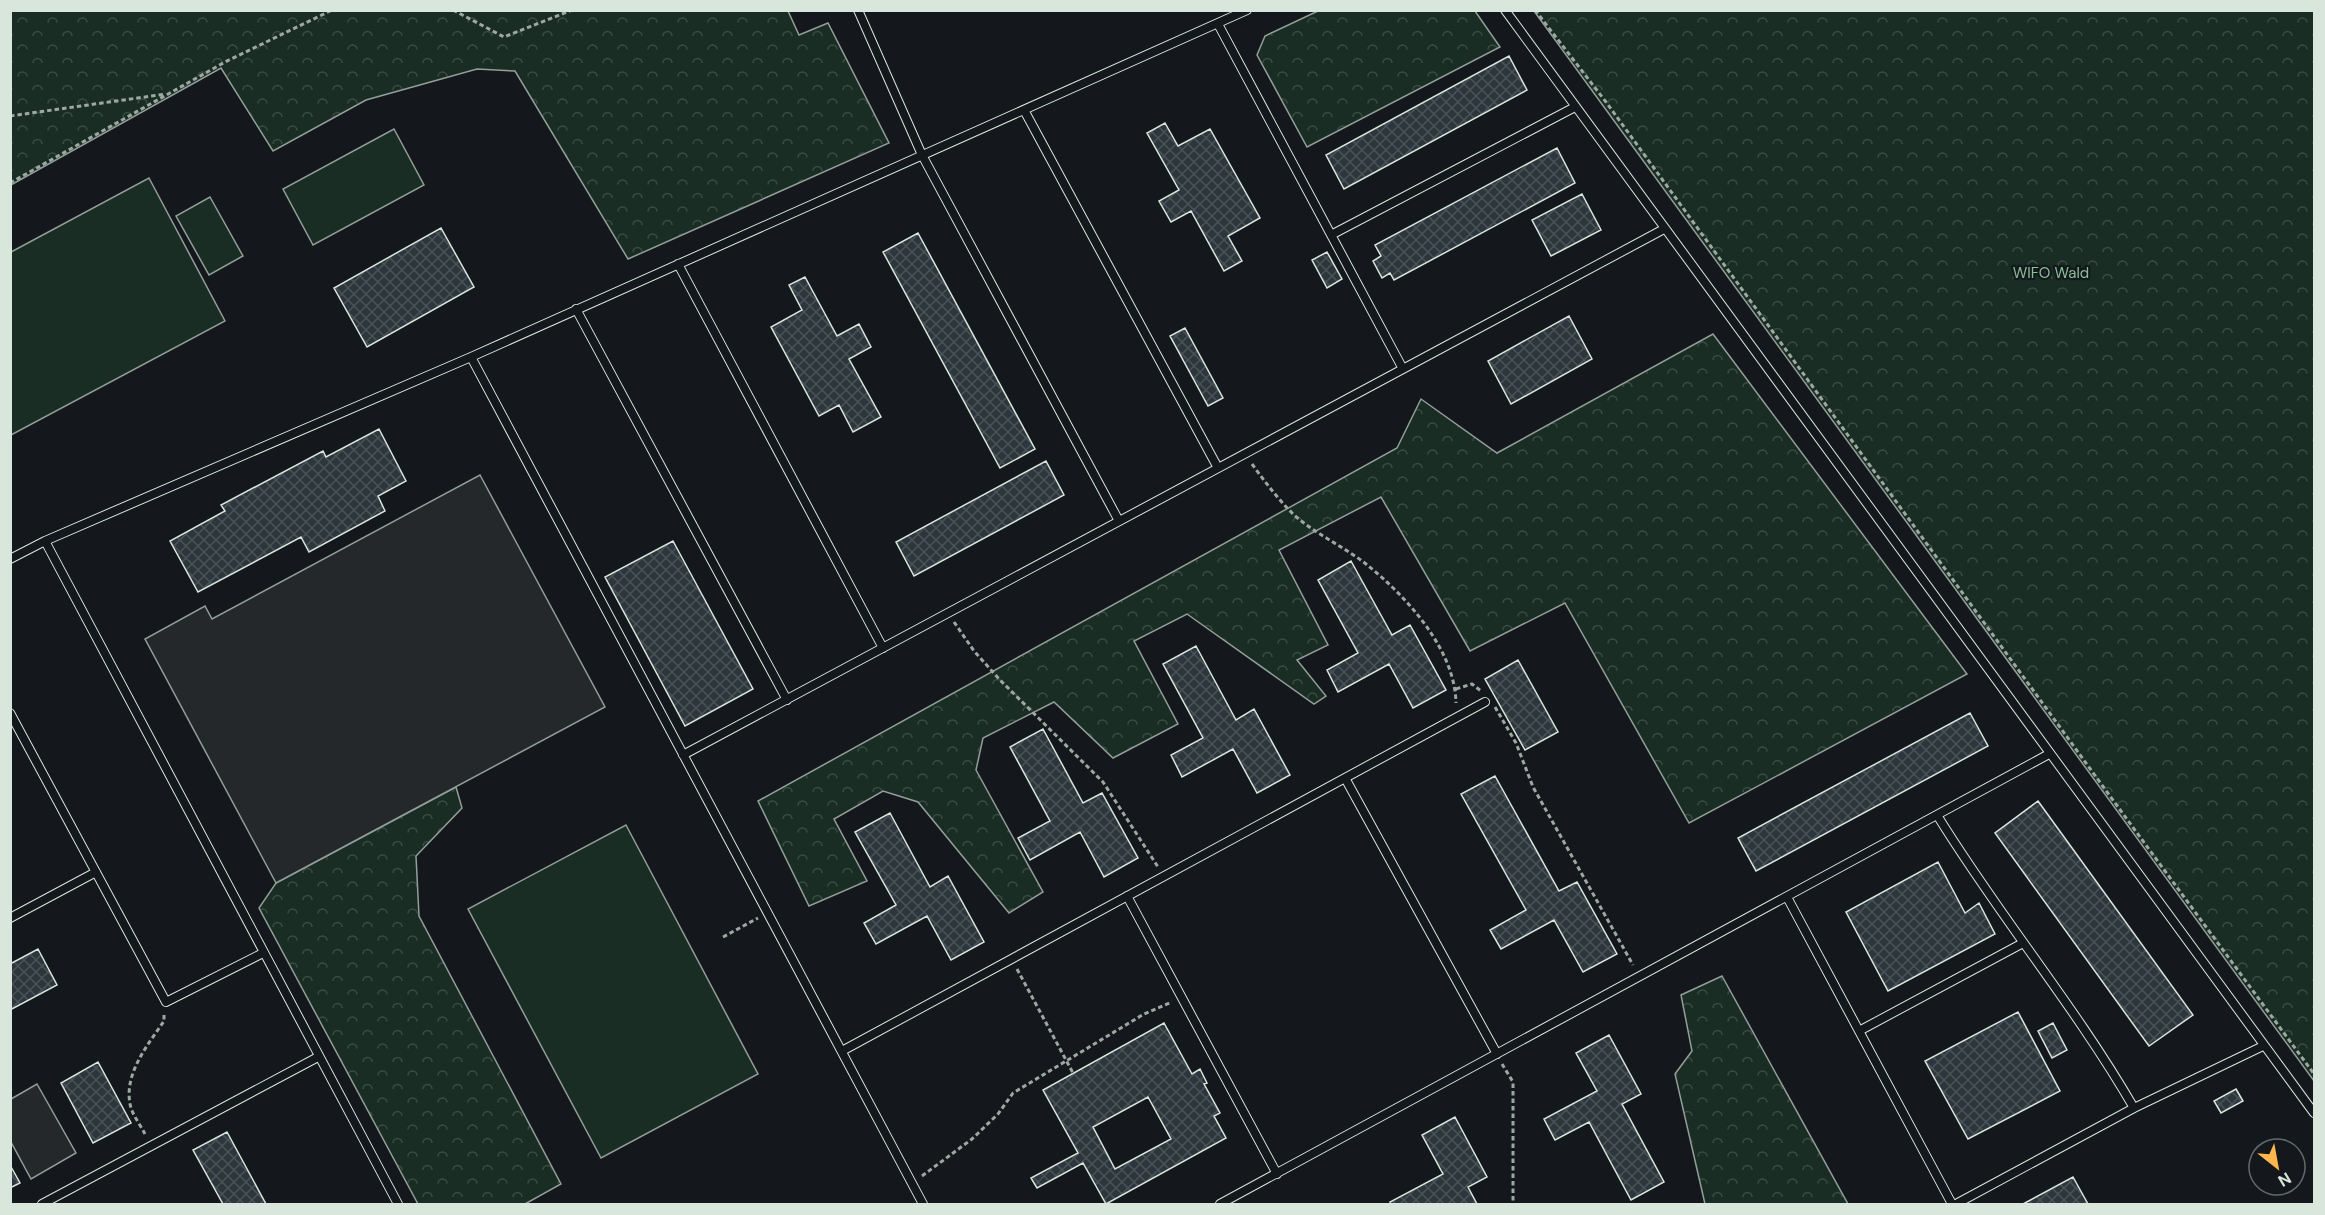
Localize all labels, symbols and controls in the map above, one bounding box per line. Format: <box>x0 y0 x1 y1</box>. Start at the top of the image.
park label: WIFO Wald <box>2013 263 2089 283</box>
north arrow <box>2247 1137 2307 1197</box>
text: N <box>2274 1167 2295 1191</box>

